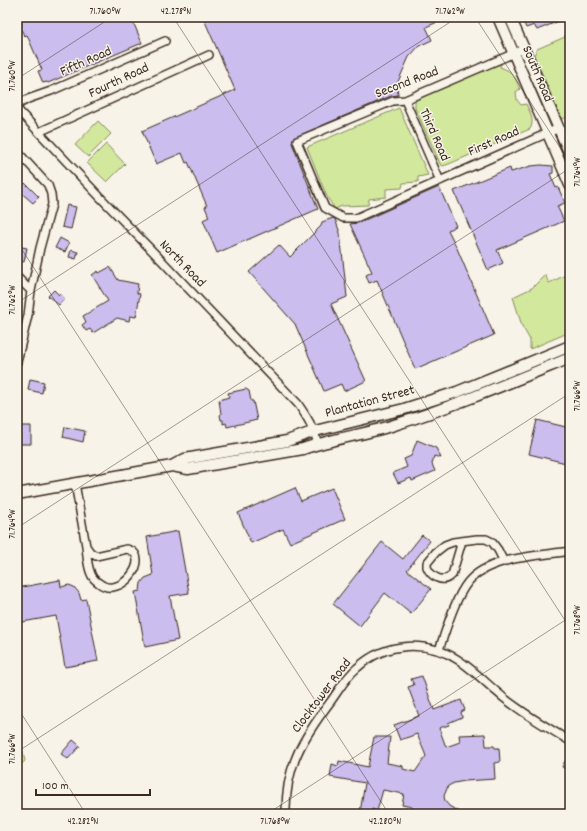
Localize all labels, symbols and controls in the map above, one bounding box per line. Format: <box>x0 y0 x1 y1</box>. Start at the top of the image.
text: 71.760°W <box>90 5 121 19</box>
text: 42.278°N <box>161 5 191 19</box>
text: 71.762°W <box>435 5 465 19</box>
street label: Fifth Road <box>57 42 115 82</box>
street label: South Road <box>516 43 558 105</box>
street label: Fourth Road <box>85 58 153 104</box>
text: 71.760°W <box>6 60 20 91</box>
street label: Second Road <box>372 62 442 104</box>
street label: Third Road <box>414 105 454 165</box>
street label: First Road <box>465 122 523 162</box>
text: 71.764°W <box>571 157 585 187</box>
street label: North Road <box>154 236 210 292</box>
text: 71.762°W <box>6 285 20 315</box>
street label: Plantation Street <box>323 380 417 424</box>
text: 71.766°W <box>571 381 585 411</box>
text: 71.764°W <box>6 509 20 539</box>
text: 71.768°W <box>571 605 585 635</box>
street label: Clocktower Road <box>287 654 357 738</box>
text: 71.766°W <box>6 734 20 764</box>
scale bar <box>36 771 150 797</box>
text: 100 m <box>42 778 69 795</box>
text: 42.282°N <box>67 815 99 829</box>
text: 71.768°W <box>260 815 290 829</box>
text: 42.280°N <box>369 815 401 829</box>

